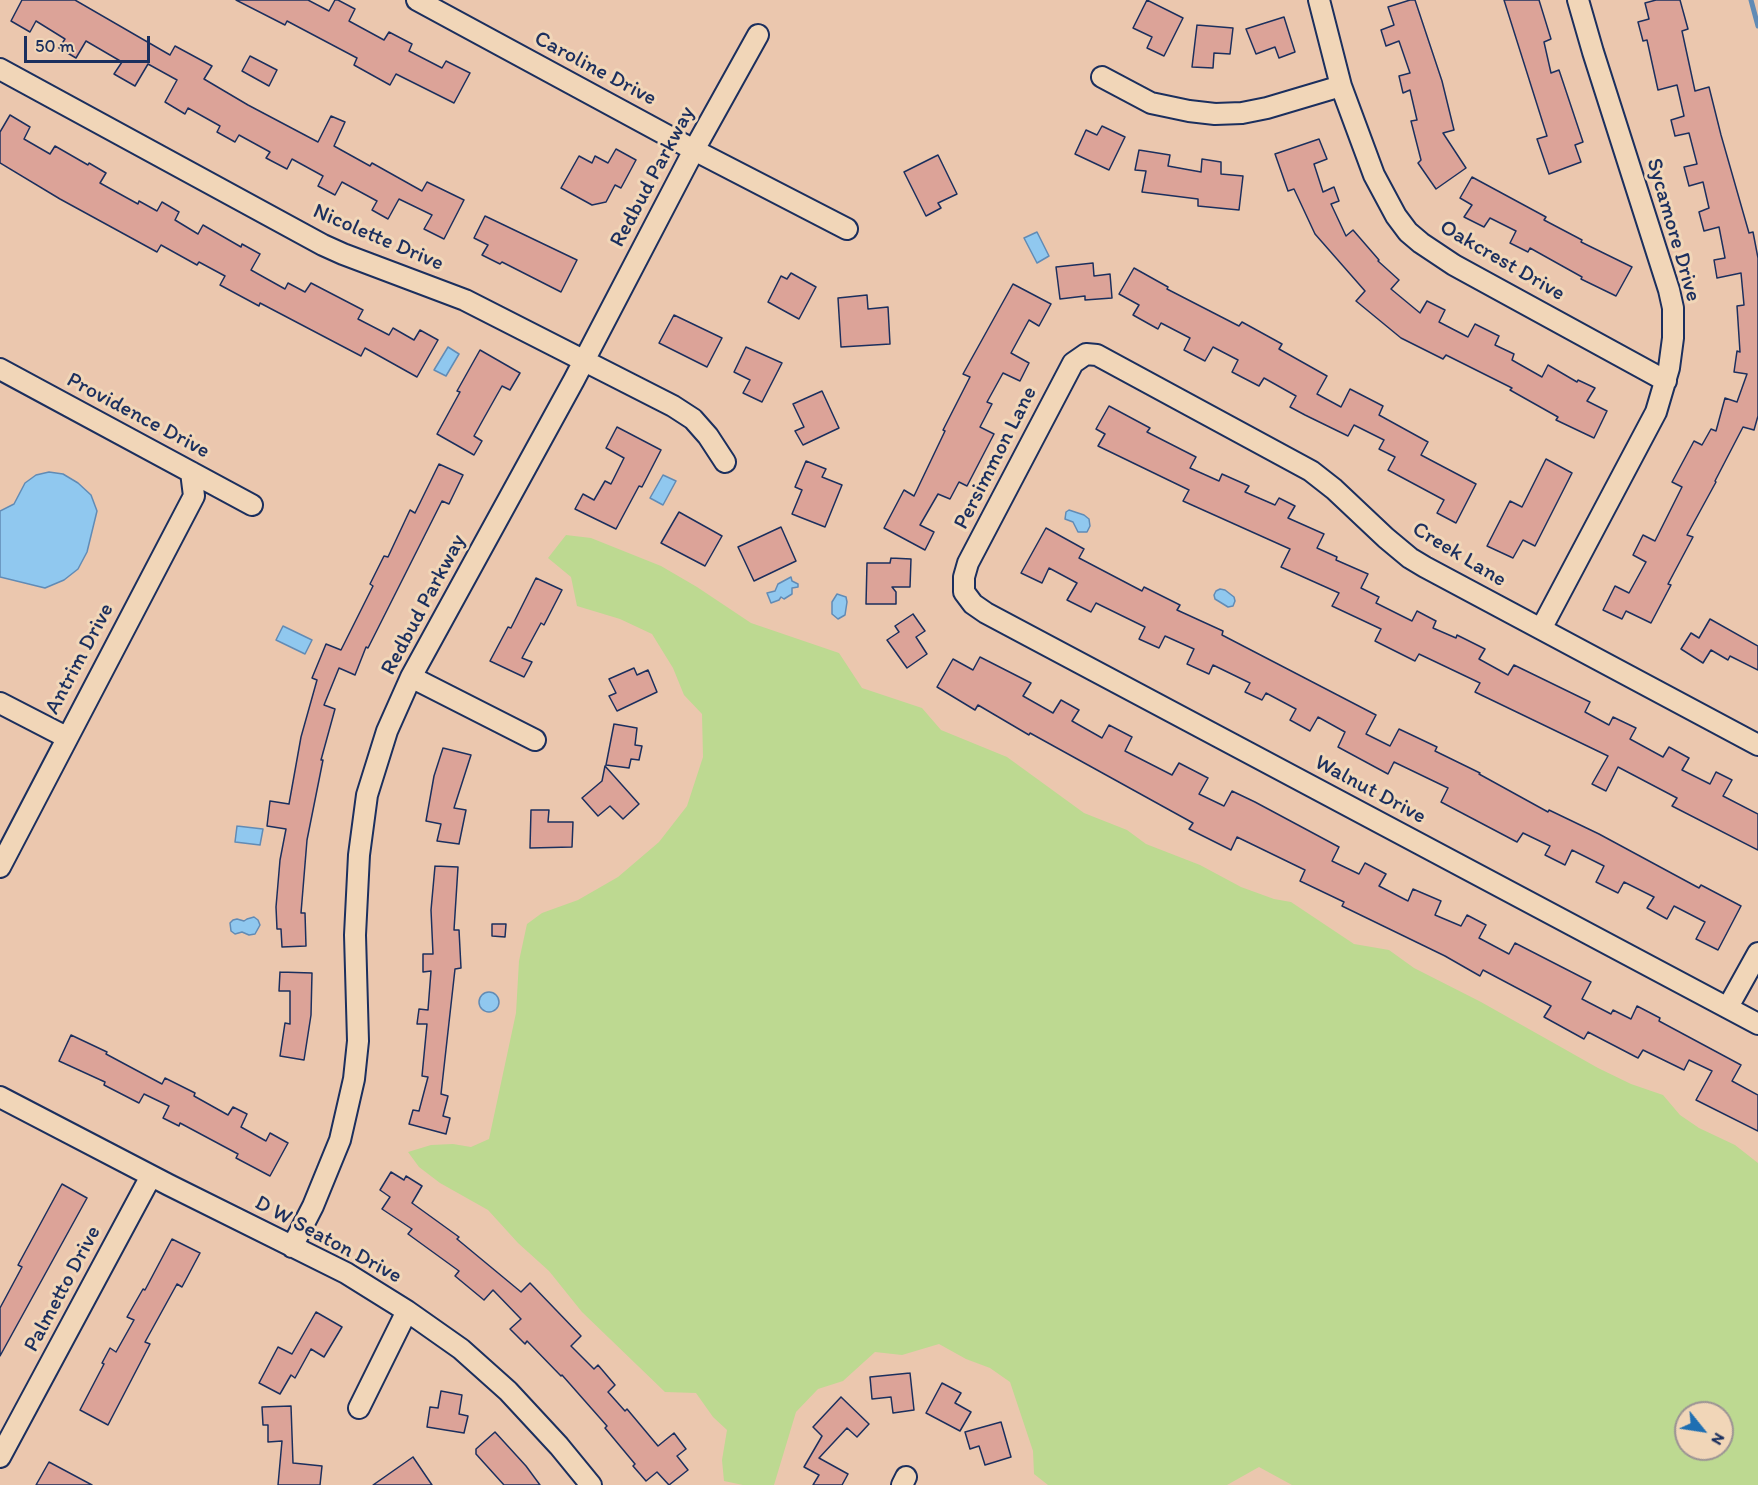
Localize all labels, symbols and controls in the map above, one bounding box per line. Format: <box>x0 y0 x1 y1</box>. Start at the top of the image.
scale bar <box>27 24 153 62</box>
street label: Caroline Drive <box>529 26 661 112</box>
text: 50 m <box>35 35 75 57</box>
street label: Redbud Parkway <box>605 102 701 252</box>
street label: Sycamore Drive <box>1640 155 1706 305</box>
street label: Nicolette Drive <box>309 199 447 277</box>
street label: Oakcrest Drive <box>1435 214 1569 308</box>
street label: Providence Drive <box>62 367 214 465</box>
street label: Persimmon Lane <box>949 382 1043 534</box>
street label: Creek Lane <box>1407 517 1511 593</box>
street label: Redbud Parkway <box>376 530 472 680</box>
street label: Antrim Drive <box>40 599 120 719</box>
street label: Walnut Drive <box>1310 750 1430 830</box>
street label: D W Seaton Drive <box>250 1190 406 1290</box>
street label: Palmetto Drive <box>19 1221 107 1357</box>
north arrow <box>1674 1401 1734 1461</box>
text: N <box>1707 1430 1729 1449</box>

